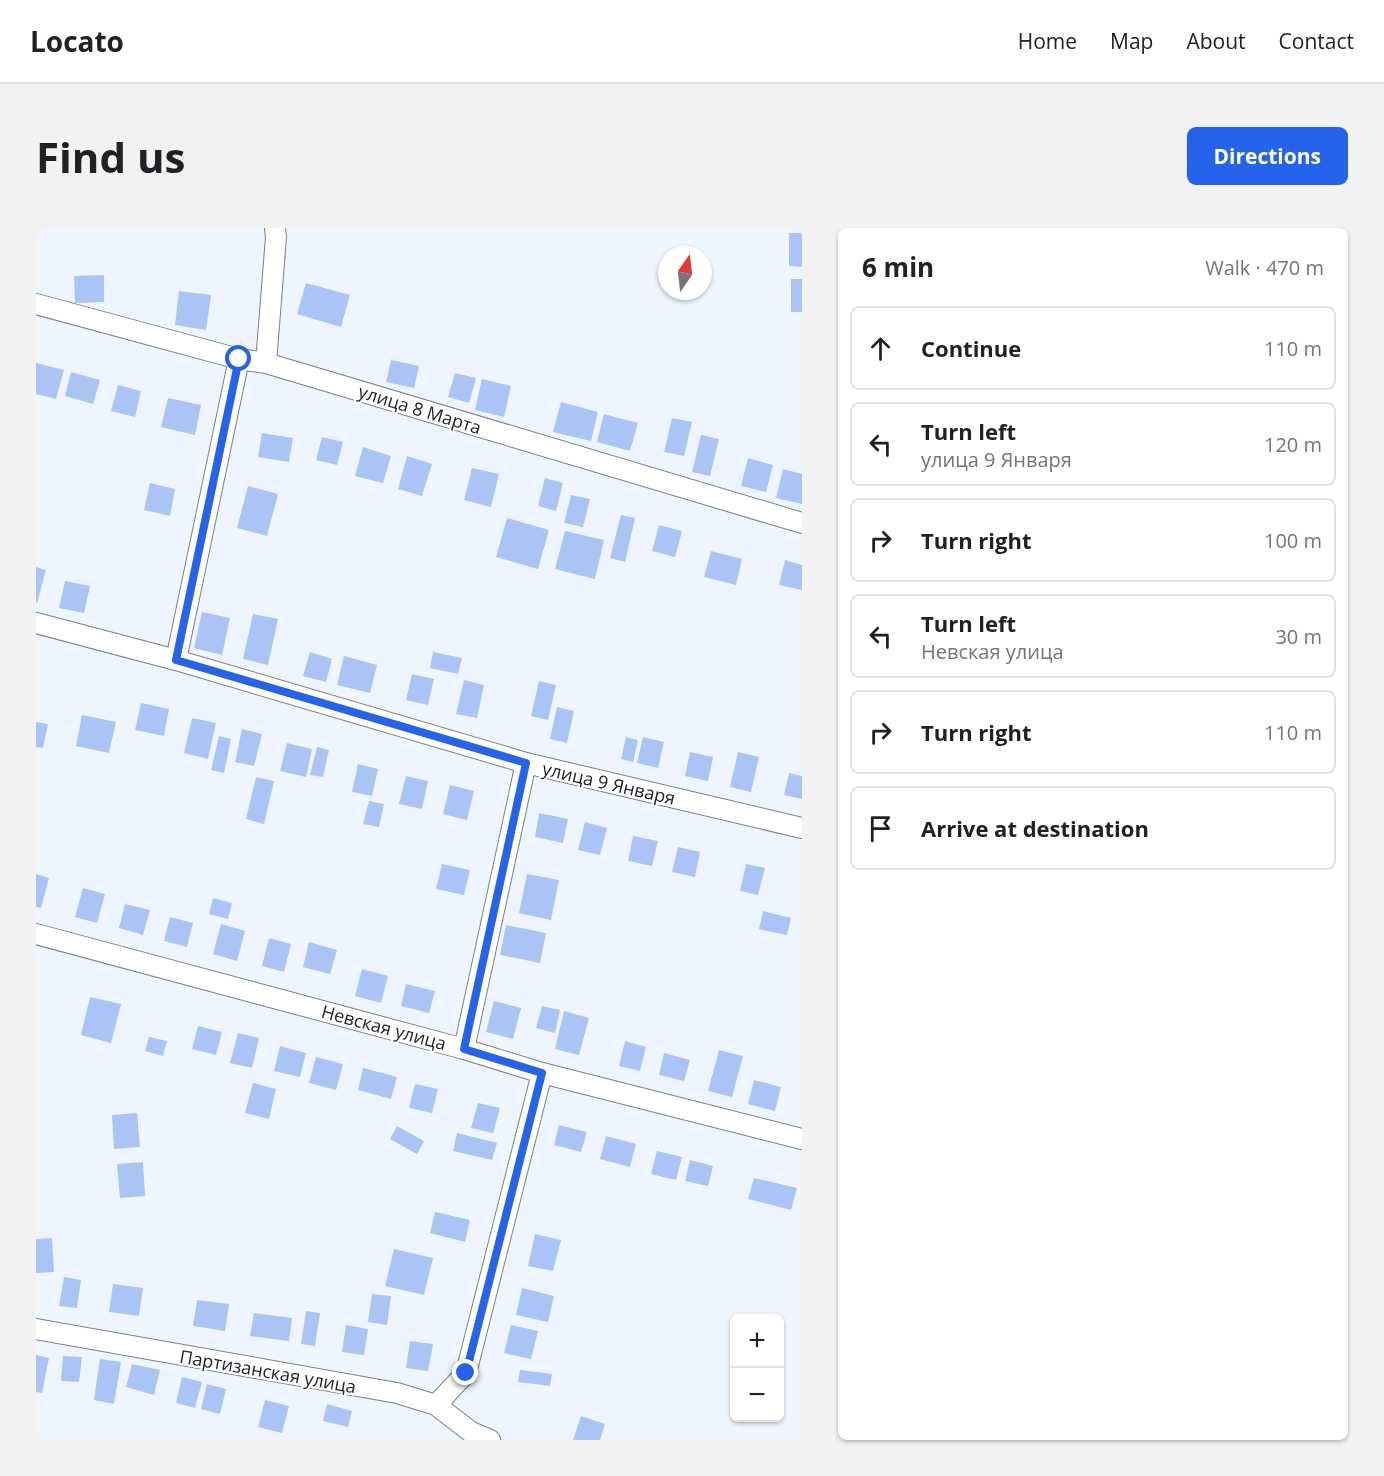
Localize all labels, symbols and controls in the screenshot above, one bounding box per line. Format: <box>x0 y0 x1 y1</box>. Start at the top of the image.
text: Locato <box>30 22 124 60</box>
text: Home <box>1018 27 1077 55</box>
text: Map <box>1110 27 1153 55</box>
text: About <box>1186 27 1246 55</box>
text: Contact <box>1279 27 1354 55</box>
button: Directions <box>1187 127 1348 185</box>
text: Find us <box>36 128 185 185</box>
north arrow <box>658 246 712 300</box>
text: 6 min <box>862 249 934 285</box>
text: Walk · 470 m <box>1205 254 1324 281</box>
icon: ahead <box>864 332 897 365</box>
text: Continue <box>921 333 1021 363</box>
text: 110 m <box>1264 335 1322 362</box>
route start <box>225 345 251 371</box>
street label: улица 8 Марта <box>356 379 484 439</box>
text: Turn left <box>921 416 1016 446</box>
icon: left <box>864 428 897 461</box>
text: 120 m <box>1264 431 1322 458</box>
text: улица 9 Января <box>921 446 1072 473</box>
icon: right <box>864 524 897 557</box>
text: Turn right <box>921 525 1032 555</box>
text: 100 m <box>1264 527 1322 554</box>
text: Turn left <box>921 608 1016 638</box>
icon: left <box>864 620 897 653</box>
text: 30 m <box>1275 623 1322 650</box>
text: Невская улица <box>921 638 1064 665</box>
icon: right <box>864 716 897 749</box>
text: Turn right <box>921 717 1032 747</box>
text: 110 m <box>1264 719 1322 746</box>
street label: улица 9 Января <box>540 756 678 810</box>
icon: arrive <box>864 812 897 845</box>
text: Arrive at destination <box>921 813 1149 843</box>
street label: Невская улица <box>319 999 449 1055</box>
map controls <box>730 1314 784 1422</box>
button: + <box>730 1314 784 1368</box>
street label: Партизанская улица <box>178 1344 358 1398</box>
route end <box>452 1359 478 1385</box>
button: − <box>730 1368 784 1422</box>

